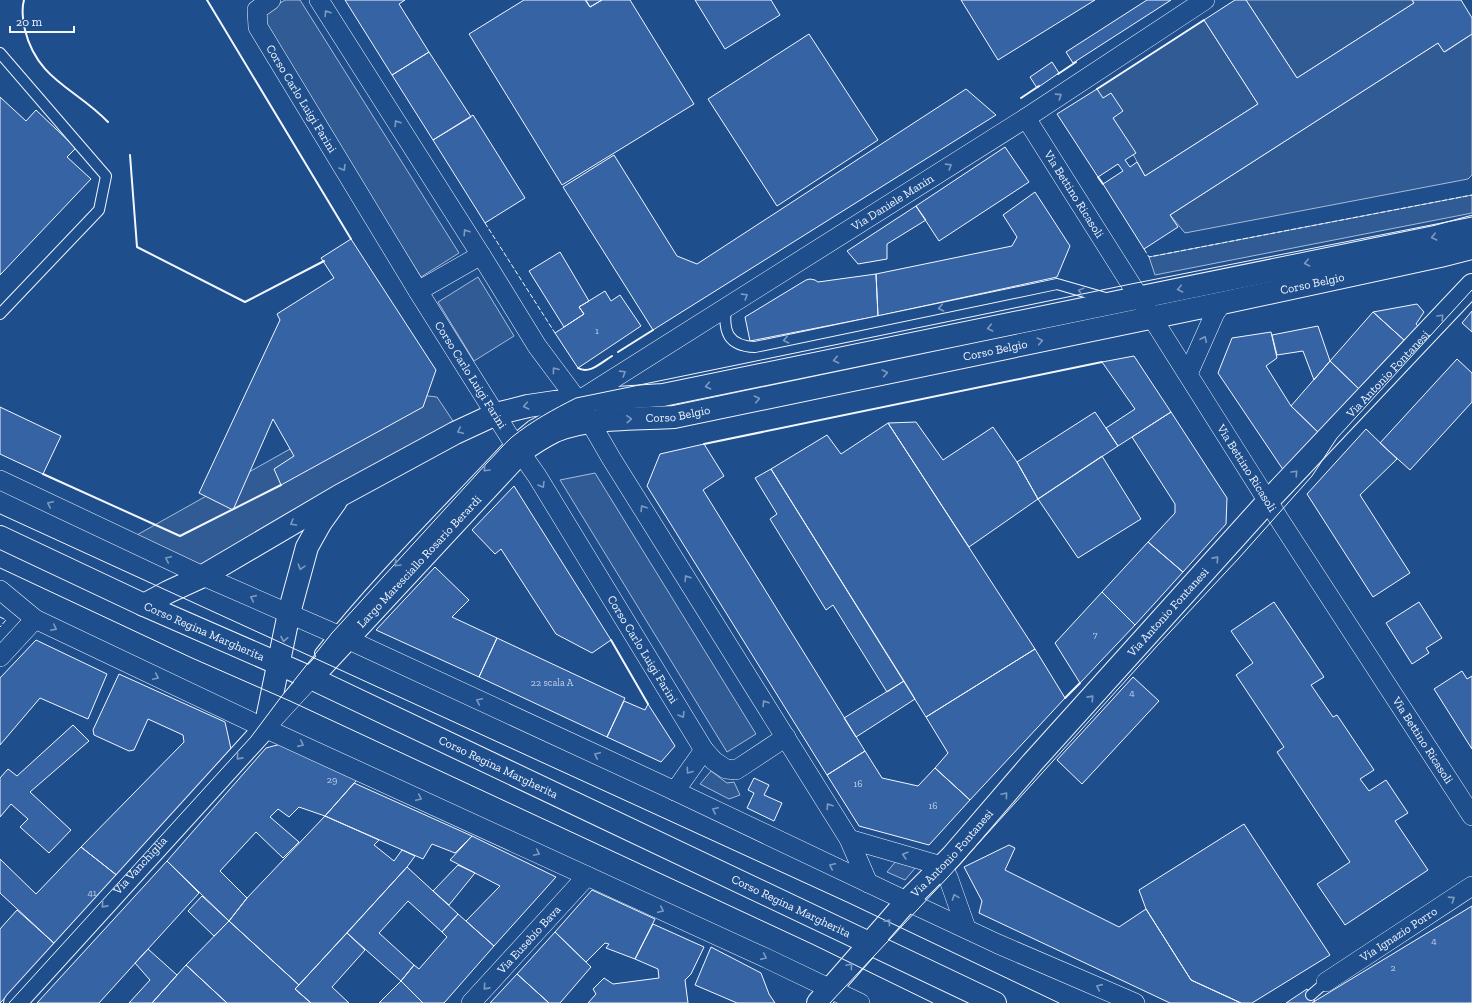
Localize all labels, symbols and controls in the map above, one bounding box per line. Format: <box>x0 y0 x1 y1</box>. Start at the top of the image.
scale bar <box>10 8 74 34</box>
one-way arrow <box>324 10 332 17</box>
text: 20 m <box>16 15 43 29</box>
street label: Corso Carlo Luigi Farini <box>263 42 340 156</box>
one-way arrow <box>1055 93 1062 101</box>
one-way arrow <box>394 120 401 127</box>
street label: Via Bettino Ricasoli <box>1041 147 1107 241</box>
one-way arrow <box>945 163 952 171</box>
one-way arrow <box>339 164 346 171</box>
street label: Via Daniele Manin <box>848 171 936 234</box>
one-way arrow <box>464 230 471 237</box>
one-way arrow <box>1431 232 1438 240</box>
one-way arrow <box>1304 259 1310 267</box>
street label: Corso Belgio <box>1279 270 1346 297</box>
one-way arrow <box>1177 285 1183 293</box>
one-way arrow <box>1078 287 1085 296</box>
one-way arrow <box>741 293 748 300</box>
one-way arrow <box>938 304 944 312</box>
one-way arrow <box>1436 314 1444 322</box>
street label: Corso Carlo Luigi Farini <box>432 319 510 432</box>
one-way arrow <box>987 324 993 332</box>
house number: 1 <box>595 325 599 337</box>
street label: Via Antonio Fontanesi <box>1343 327 1433 421</box>
one-way arrow <box>1199 335 1207 343</box>
one-way arrow <box>783 336 789 344</box>
street label: Corso Belgio <box>962 337 1029 364</box>
one-way arrow <box>1036 337 1043 346</box>
one-way arrow <box>832 355 839 364</box>
one-way arrow <box>552 367 559 374</box>
one-way arrow <box>882 369 888 378</box>
one-way arrow <box>619 370 626 377</box>
one-way arrow <box>705 381 711 390</box>
one-way arrow <box>754 396 761 404</box>
one-way arrow <box>522 402 529 410</box>
street label: Corso Belgio <box>645 403 711 425</box>
one-way arrow <box>626 415 632 424</box>
street label: Via Bettino Ricasoli <box>1214 421 1280 515</box>
one-way arrow <box>457 426 465 434</box>
one-way arrow <box>484 465 491 472</box>
one-way arrow <box>1290 470 1297 478</box>
one-way arrow <box>537 481 544 488</box>
street label: Largo Maresciallo Rosario Berardi <box>354 492 485 631</box>
one-way arrow <box>47 501 55 509</box>
one-way arrow <box>640 506 647 513</box>
one-way arrow <box>290 519 297 526</box>
one-way arrow <box>165 556 172 564</box>
one-way arrow <box>1211 557 1218 564</box>
one-way arrow <box>395 560 402 567</box>
one-way arrow <box>297 564 306 571</box>
street label: Via Antonio Fontanesi <box>1124 564 1212 660</box>
one-way arrow <box>684 575 691 582</box>
street label: Corso Carlo Luigi Farini <box>604 593 681 707</box>
one-way arrow <box>250 595 258 603</box>
street label: Corso Regina Margherita <box>142 599 267 664</box>
one-way arrow <box>50 623 58 631</box>
house number: 7 <box>1093 629 1098 641</box>
one-way arrow <box>281 636 289 642</box>
one-way arrow <box>152 672 160 680</box>
house number: 22 scala A <box>531 677 574 689</box>
house number: 4 <box>1129 687 1135 699</box>
street label: Via Bettino Ricasoli <box>1389 693 1456 787</box>
one-way arrow <box>1086 695 1094 703</box>
one-way arrow <box>476 698 484 706</box>
one-way arrow <box>763 701 770 708</box>
one-way arrow <box>678 711 685 718</box>
street label: Corso Regina Margherita <box>437 733 560 801</box>
one-way arrow <box>296 739 304 747</box>
one-way arrow <box>236 752 243 760</box>
one-way arrow <box>594 752 602 760</box>
one-way arrow <box>687 766 694 773</box>
house number: 29 <box>327 774 337 786</box>
house number: 16 <box>853 778 863 790</box>
one-way arrow <box>1000 792 1007 800</box>
one-way arrow <box>415 793 422 801</box>
house number: 16 <box>928 800 938 812</box>
one-way arrow <box>826 803 833 810</box>
street label: Via Antonio Fontanesi <box>907 806 996 901</box>
one-way arrow <box>712 807 719 815</box>
street label: Via Vanchiglia <box>110 833 170 898</box>
one-way arrow <box>533 848 540 856</box>
one-way arrow <box>902 851 909 860</box>
one-way arrow <box>829 863 837 871</box>
street label: Corso Regina Margherita <box>729 872 853 940</box>
house number: 41 <box>87 887 97 899</box>
one-way arrow <box>951 894 959 901</box>
one-way arrow <box>1448 897 1455 904</box>
one-way arrow <box>101 900 109 908</box>
street label: Via Eusebio Bava <box>494 902 564 977</box>
street label: Via Ignazio Porro <box>1357 904 1440 965</box>
one-way arrow <box>657 905 665 913</box>
one-way arrow <box>884 920 891 927</box>
house number: 4 <box>1431 935 1437 947</box>
one-way arrow <box>760 952 767 960</box>
house number: 2 <box>1390 962 1396 974</box>
one-way arrow <box>846 964 853 971</box>
one-way arrow <box>483 982 490 990</box>
one-way arrow <box>1096 984 1103 992</box>

